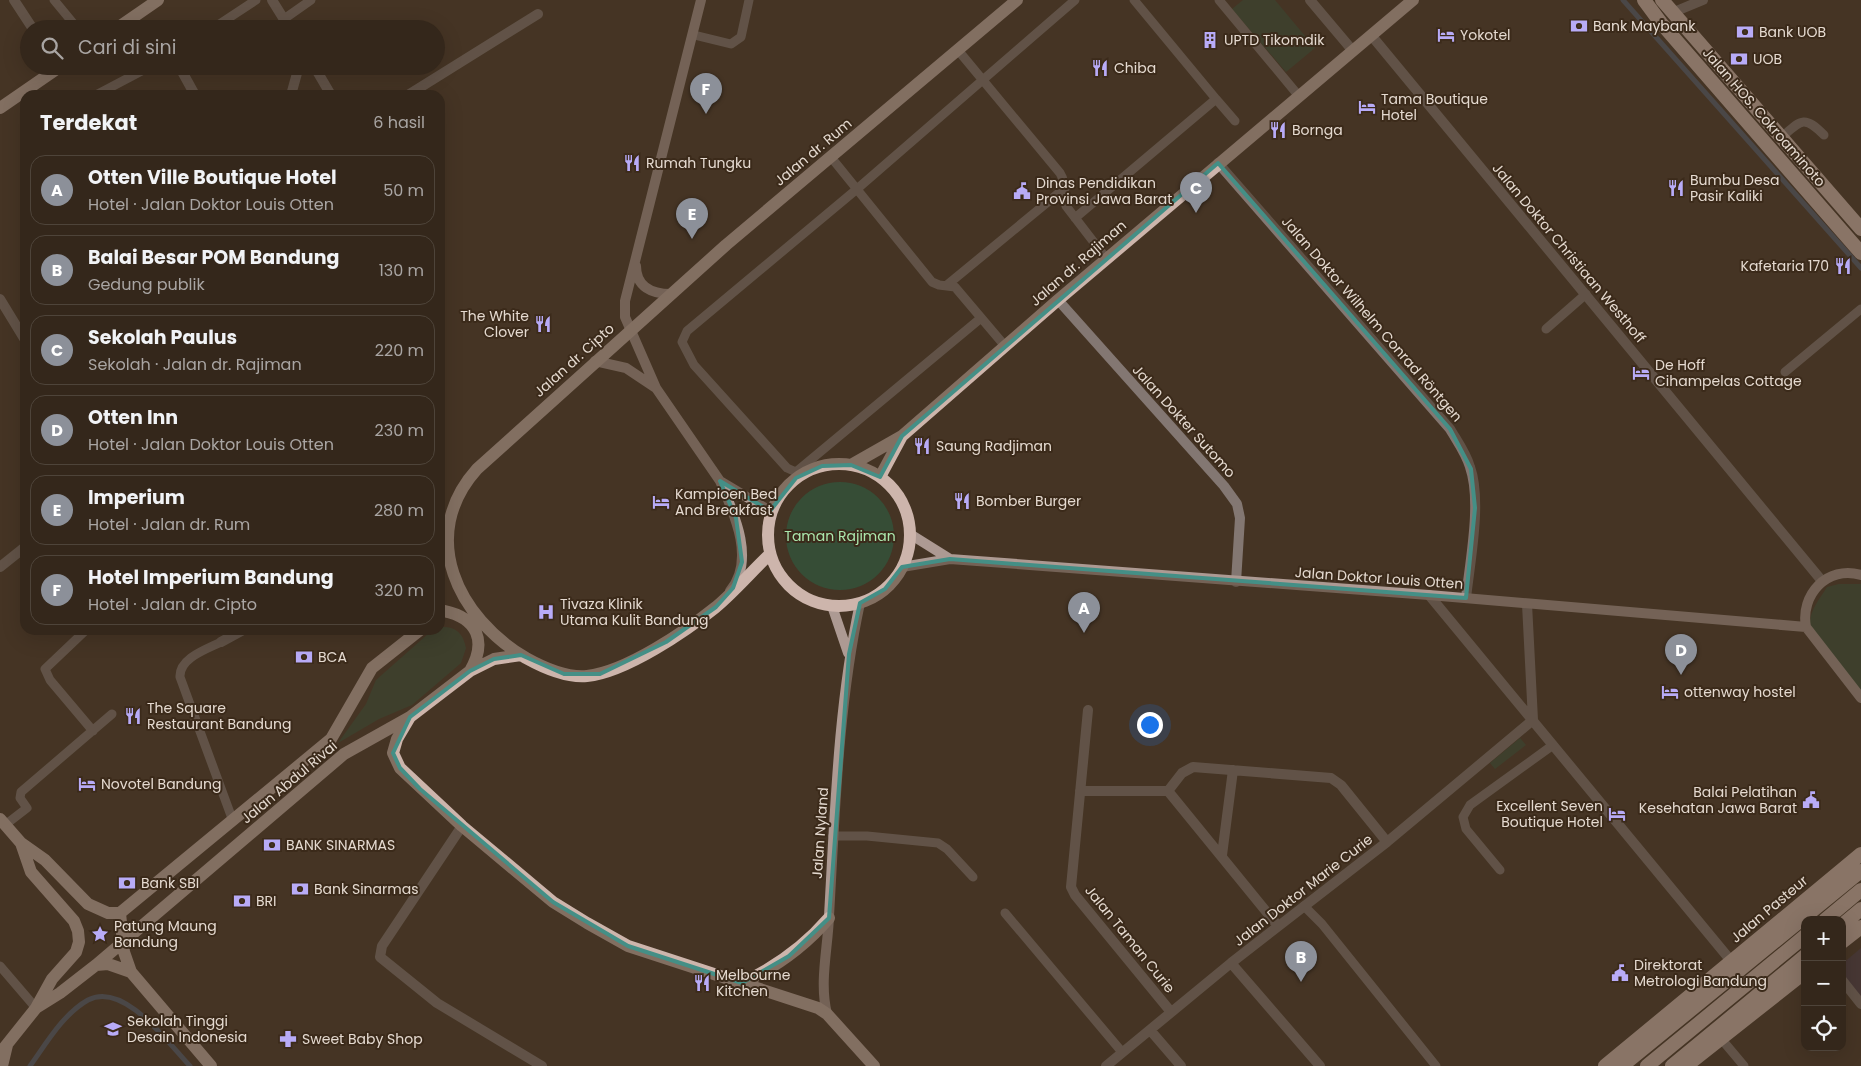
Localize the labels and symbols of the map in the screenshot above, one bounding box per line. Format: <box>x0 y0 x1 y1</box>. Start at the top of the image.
bank icon: Bank Maybank <box>1569 16 1589 36</box>
place label: Bank Maybank <box>1593 16 1696 36</box>
bank icon: Bank UOB <box>1735 22 1755 42</box>
place label: Bank UOB <box>1759 22 1826 42</box>
hotel icon: Yokotel <box>1436 25 1456 45</box>
place label: Yokotel <box>1460 25 1511 45</box>
building icon: UPTD Tikomdik <box>1200 30 1220 50</box>
place label: UPTD Tikomdik <box>1224 30 1325 50</box>
street label: Jalan HOS. Cokroaminoto <box>1698 43 1830 191</box>
bank icon: UOB <box>1729 49 1749 69</box>
place label: UOB <box>1753 49 1782 69</box>
restaurant icon: Chiba <box>1090 58 1110 78</box>
place label: Chiba <box>1114 58 1156 78</box>
pin: F <box>690 73 722 114</box>
place label: Tama Boutique Hotel <box>1381 89 1488 125</box>
hotel icon: Tama Boutique Hotel <box>1357 97 1377 117</box>
street label: Jalan dr. Rum <box>770 114 856 190</box>
restaurant icon: Bornga <box>1268 120 1288 140</box>
place label: Bornga <box>1292 120 1343 140</box>
restaurant icon: Rumah Tungku <box>622 153 642 173</box>
place label: Rumah Tungku <box>646 153 751 173</box>
street label: Jalan Doktor Christiaan Westhoff <box>1488 159 1651 348</box>
place label: Bumbu Desa Pasir Kaliki <box>1690 170 1779 206</box>
pin: C <box>1180 172 1212 213</box>
place label: Dinas Pendidikan Provinsi Jawa Barat <box>1036 173 1172 209</box>
restaurant icon: Bumbu Desa Pasir Kaliki <box>1666 178 1686 198</box>
public building icon: Dinas Pendidikan Provinsi Jawa Barat <box>1012 181 1032 201</box>
pin: E <box>676 198 708 239</box>
street label: Jalan Doktor Wilhelm Conrad Röntgen <box>1277 212 1467 426</box>
street label: Jalan dr. Rajiman <box>1026 216 1130 310</box>
place label: Kafetaria 170 <box>1741 256 1829 276</box>
restaurant icon: Kafetaria 170 <box>1833 256 1853 276</box>
place label: The White Clover <box>460 306 529 342</box>
restaurant icon: The White Clover <box>533 314 553 334</box>
street label: Jalan dr. Cipto <box>530 319 618 401</box>
place label: De Hoff Cihampelas Cottage <box>1655 355 1802 391</box>
street label: Jalan Dokter Sutomo <box>1128 360 1240 482</box>
hotel icon: De Hoff Cihampelas Cottage <box>1631 363 1651 383</box>
restaurant icon: Saung Radjiman <box>912 436 932 456</box>
place label: Saung Radjiman <box>936 436 1052 456</box>
place label: Kampioen Bed And Breakfast <box>675 484 777 520</box>
restaurant icon: Bomber Burger <box>952 491 972 511</box>
place label: Bomber Burger <box>976 491 1081 511</box>
hotel icon: Kampioen Bed And Breakfast <box>651 492 671 512</box>
park label: Taman Rajiman <box>784 526 896 546</box>
street label: Jalan Doktor Louis Otten <box>1294 562 1464 594</box>
pin: A <box>1068 592 1100 633</box>
place label: Tivaza Klinik Utama Kulit Bandung <box>560 594 709 630</box>
hospital icon: Tivaza Klinik Utama Kulit Bandung <box>536 602 556 622</box>
pin: D <box>1665 634 1697 675</box>
bank icon: BCA <box>294 647 314 667</box>
place label: BCA <box>318 647 347 667</box>
hotel icon: ottenway hostel <box>1660 682 1680 702</box>
place label: ottenway hostel <box>1684 682 1796 702</box>
place label: The Square Restaurant Bandung <box>147 698 291 734</box>
restaurant icon: The Square Restaurant Bandung <box>123 706 143 726</box>
your location <box>1137 712 1163 738</box>
street label: Jalan Abdul Rivai <box>237 736 341 828</box>
hotel icon: Novotel Bandung <box>77 774 97 794</box>
place label: Novotel Bandung <box>101 774 221 794</box>
place label: Balai Pelatihan Kesehatan Jawa Barat <box>1639 782 1797 818</box>
street label: Jalan Nyland <box>807 787 833 879</box>
public building icon: Balai Pelatihan Kesehatan Jawa Barat <box>1801 790 1821 810</box>
place label: Excellent Seven Boutique Hotel <box>1496 796 1603 832</box>
hotel icon: Excellent Seven Boutique Hotel <box>1607 804 1627 824</box>
street label: Jalan Doktor Marie Curie <box>1229 829 1377 951</box>
bank icon: BANK SINARMAS <box>262 835 282 855</box>
place label: BANK SINARMAS <box>286 835 395 855</box>
street label: Jalan Pasteur <box>1726 871 1812 947</box>
bank icon: Bank SBI <box>117 873 137 893</box>
place label: Bank SBI <box>141 873 199 893</box>
bank icon: Bank Sinarmas <box>290 879 310 899</box>
place label: Bank Sinarmas <box>314 879 418 899</box>
street label: Jalan Taman Curie <box>1080 881 1180 997</box>
bank icon: BRI <box>232 891 252 911</box>
place label: BRI <box>256 891 277 911</box>
place label: Patung Maung Bandung <box>114 916 217 952</box>
place icon: Patung Maung Bandung <box>90 924 110 944</box>
pin: B <box>1285 941 1317 982</box>
place label: Direktorat Metrologi Bandung <box>1634 955 1767 991</box>
public building icon: Direktorat Metrologi Bandung <box>1610 963 1630 983</box>
place label: Melbourne Kitchen <box>716 965 791 1001</box>
restaurant icon: Melbourne Kitchen <box>692 973 712 993</box>
place label: Sekolah Tinggi Desain Indonesia <box>127 1011 247 1047</box>
school or university icon: Sekolah Tinggi Desain Indonesia <box>103 1019 123 1039</box>
pharmacy icon: Sweet Baby Shop <box>278 1029 298 1049</box>
place label: Sweet Baby Shop <box>302 1029 423 1049</box>

